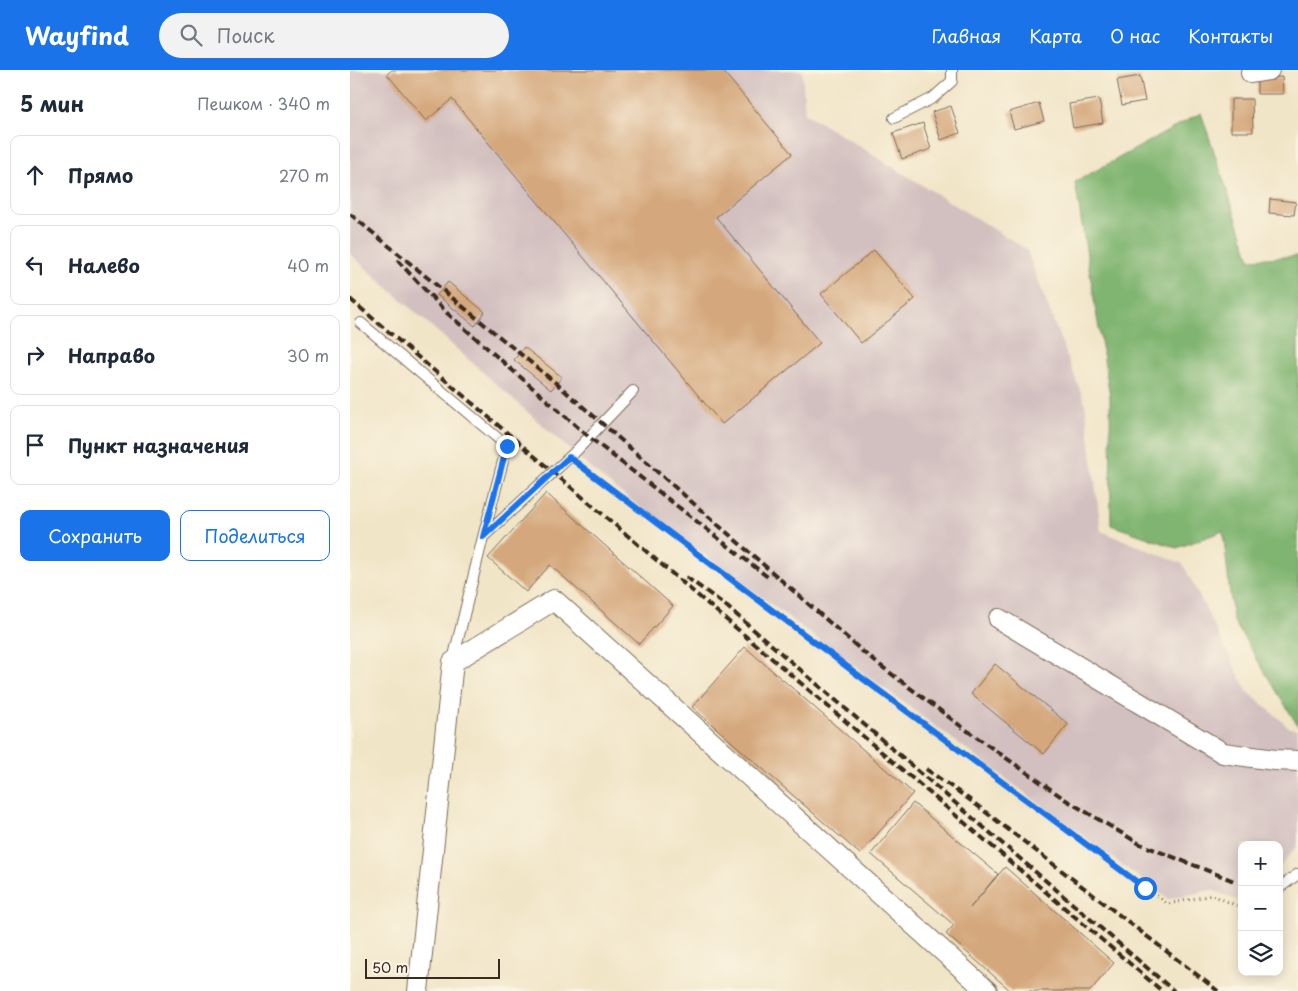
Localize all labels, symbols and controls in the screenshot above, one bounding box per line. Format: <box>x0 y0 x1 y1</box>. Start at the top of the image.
search box <box>159 13 509 58</box>
text: Wayfind <box>25 17 129 53</box>
icon: search <box>177 21 205 49</box>
text: Поиск <box>217 21 275 49</box>
text: Главная <box>932 22 1001 49</box>
text: Карта <box>1029 22 1082 49</box>
text: О нас <box>1110 22 1160 49</box>
text: Контакты <box>1188 22 1273 49</box>
text: 5 мин <box>20 87 84 119</box>
text: Пешком · 340 m <box>197 91 330 115</box>
icon: ahead <box>21 161 49 189</box>
text: Прямо <box>68 161 133 189</box>
text: 270 m <box>279 163 329 187</box>
icon: left <box>21 251 49 279</box>
text: Налево <box>68 251 140 279</box>
text: 40 m <box>287 253 329 277</box>
icon: right <box>21 341 49 369</box>
text: Направо <box>68 341 155 369</box>
text: 30 m <box>287 343 329 367</box>
icon: arrive <box>21 431 49 459</box>
text: Пункт назначения <box>68 431 249 459</box>
route end <box>496 435 519 458</box>
button: Сохранить <box>20 510 170 561</box>
button: Поделиться <box>180 510 330 561</box>
map controls <box>1238 841 1283 976</box>
button: + <box>1238 841 1283 886</box>
route start <box>1134 877 1157 900</box>
button: − <box>1238 886 1283 931</box>
button: layers <box>1238 931 1283 976</box>
scale bar <box>365 956 500 979</box>
text: 50 m <box>372 957 408 978</box>

